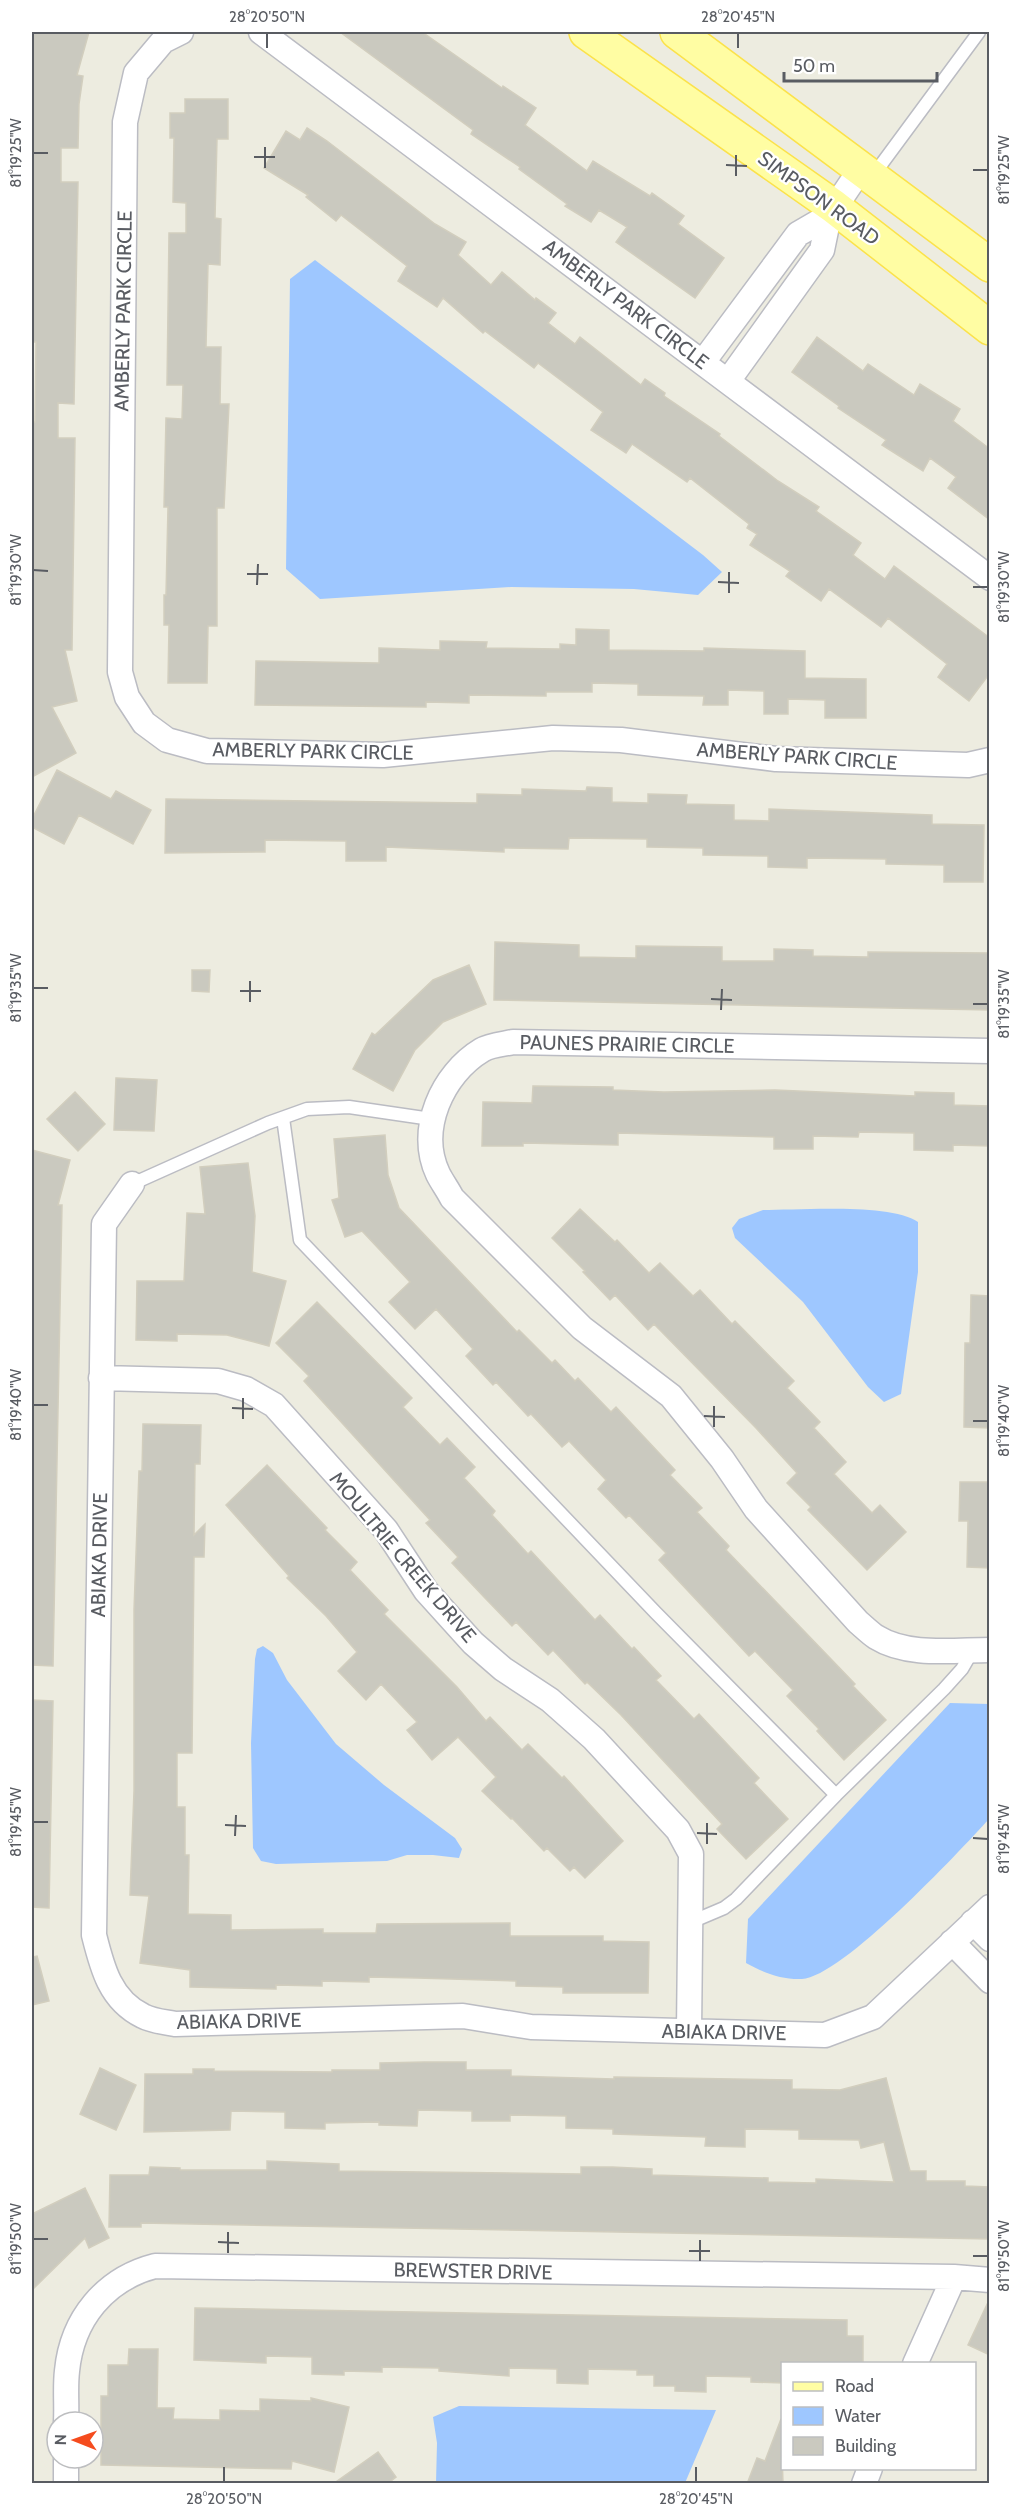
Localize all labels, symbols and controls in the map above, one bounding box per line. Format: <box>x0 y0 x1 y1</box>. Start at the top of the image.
text: 28°20'50"N <box>229 8 305 26</box>
text: 28°20'45"N <box>701 8 775 26</box>
scale bar <box>784 45 937 83</box>
text: 50 m <box>793 55 835 77</box>
text: 81°19'25"W <box>7 118 25 188</box>
text: 81°19'25"W <box>995 135 1013 205</box>
street label: SIMPSON ROAD <box>754 146 884 250</box>
street label: AMBERLY PARK CIRCLE <box>109 210 137 412</box>
street label: AMBERLY PARK CIRCLE <box>538 234 714 374</box>
text: 81°19'30"W <box>7 533 25 606</box>
text: 81°19'30"W <box>995 550 1013 623</box>
street label: AMBERLY PARK CIRCLE <box>212 737 414 765</box>
street label: AMBERLY PARK CIRCLE <box>696 737 898 775</box>
text: 81°19'35"W <box>7 952 25 1023</box>
text: 81°19'35"W <box>995 968 1013 1039</box>
street label: PAUNES PRAIRIE CIRCLE <box>519 1030 735 1058</box>
text: 81°19'40"W <box>7 1368 25 1441</box>
text: 81°19'40"W <box>995 1384 1013 1457</box>
street label: MOULTRIE CREEK DRIVE <box>325 1467 481 1647</box>
street label: ABIAKA DRIVE <box>86 1492 112 1618</box>
text: 81°19'45"W <box>7 1786 25 1857</box>
text: 81°19'45"W <box>995 1803 1013 1874</box>
street label: ABIAKA DRIVE <box>176 2008 302 2034</box>
street label: ABIAKA DRIVE <box>661 2019 787 2045</box>
text: 81°19'50"W <box>7 2202 25 2275</box>
text: 81°19'50"W <box>995 2219 1013 2292</box>
street label: BREWSTER DRIVE <box>393 2258 553 2284</box>
legend <box>781 2362 976 2470</box>
text: Road <box>835 2375 874 2397</box>
text: Water <box>835 2405 881 2427</box>
north arrow <box>45 2410 105 2470</box>
text: N <box>51 2434 70 2446</box>
text: Building <box>835 2435 897 2457</box>
text: 28°20'50"N <box>186 2490 262 2508</box>
text: 28°20'45"N <box>659 2490 733 2508</box>

